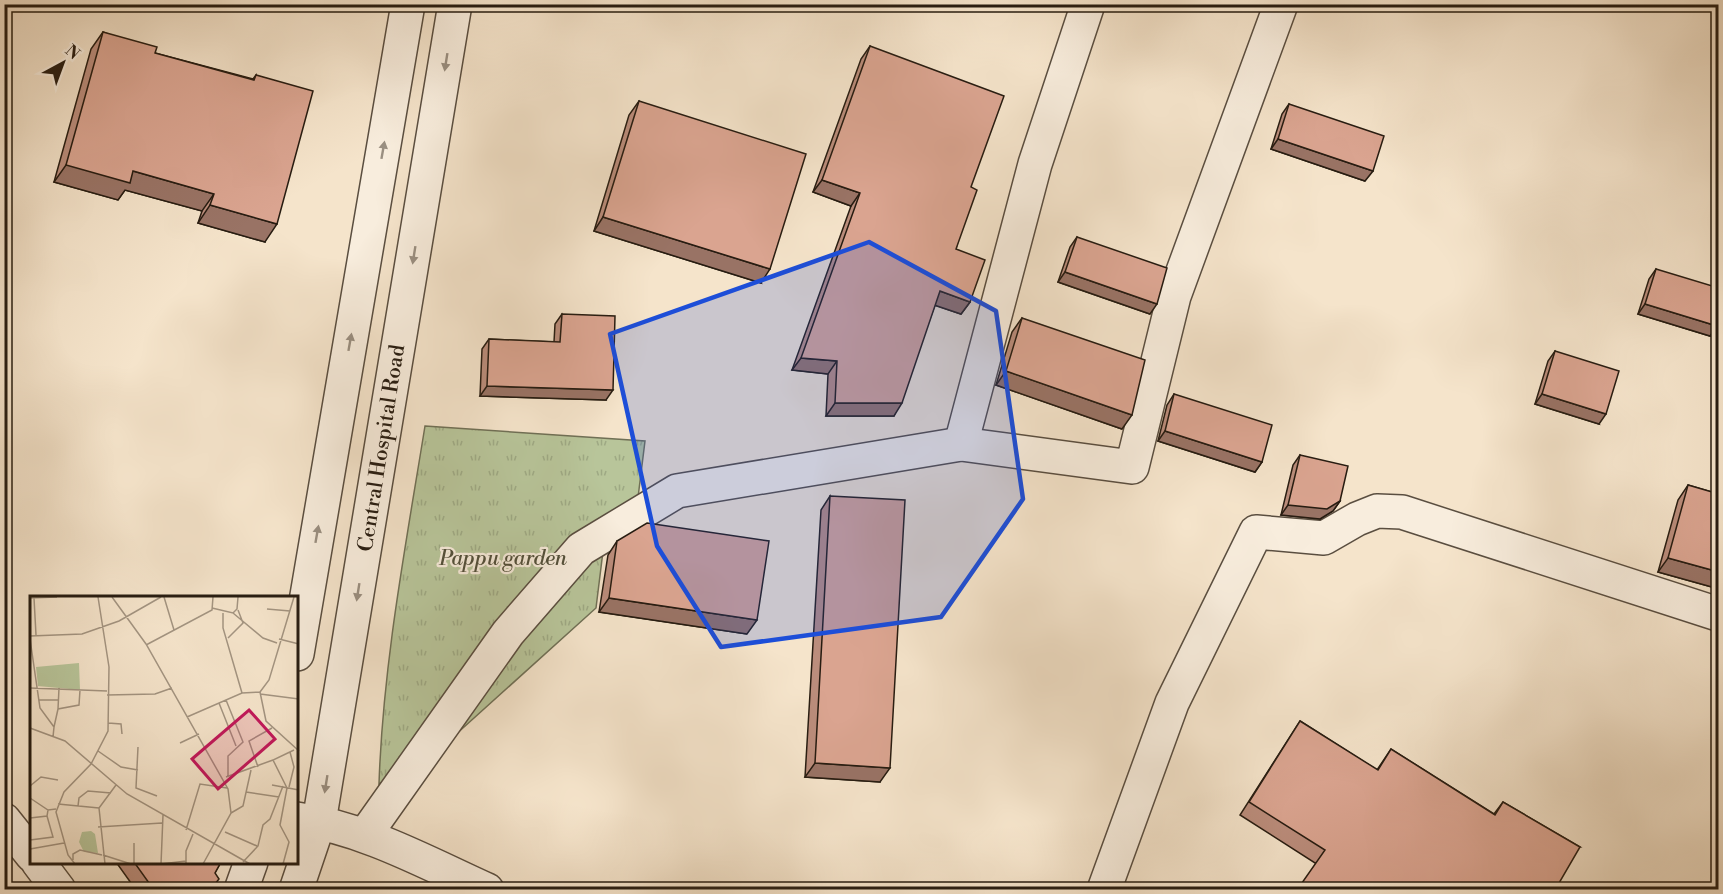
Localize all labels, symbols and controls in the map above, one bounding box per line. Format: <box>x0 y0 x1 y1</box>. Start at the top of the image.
north arrow <box>33 33 93 93</box>
text: N <box>61 41 84 64</box>
one-way arrow <box>441 53 450 72</box>
one-way arrow <box>379 140 388 159</box>
one-way arrow <box>409 245 418 264</box>
one-way arrow <box>346 333 355 352</box>
street label: Central Hospital Road <box>353 343 411 554</box>
one-way arrow <box>313 525 322 544</box>
park label: Pappu garden <box>438 546 567 572</box>
one-way arrow <box>353 583 362 602</box>
inset map <box>30 596 298 864</box>
one-way arrow <box>321 775 330 794</box>

